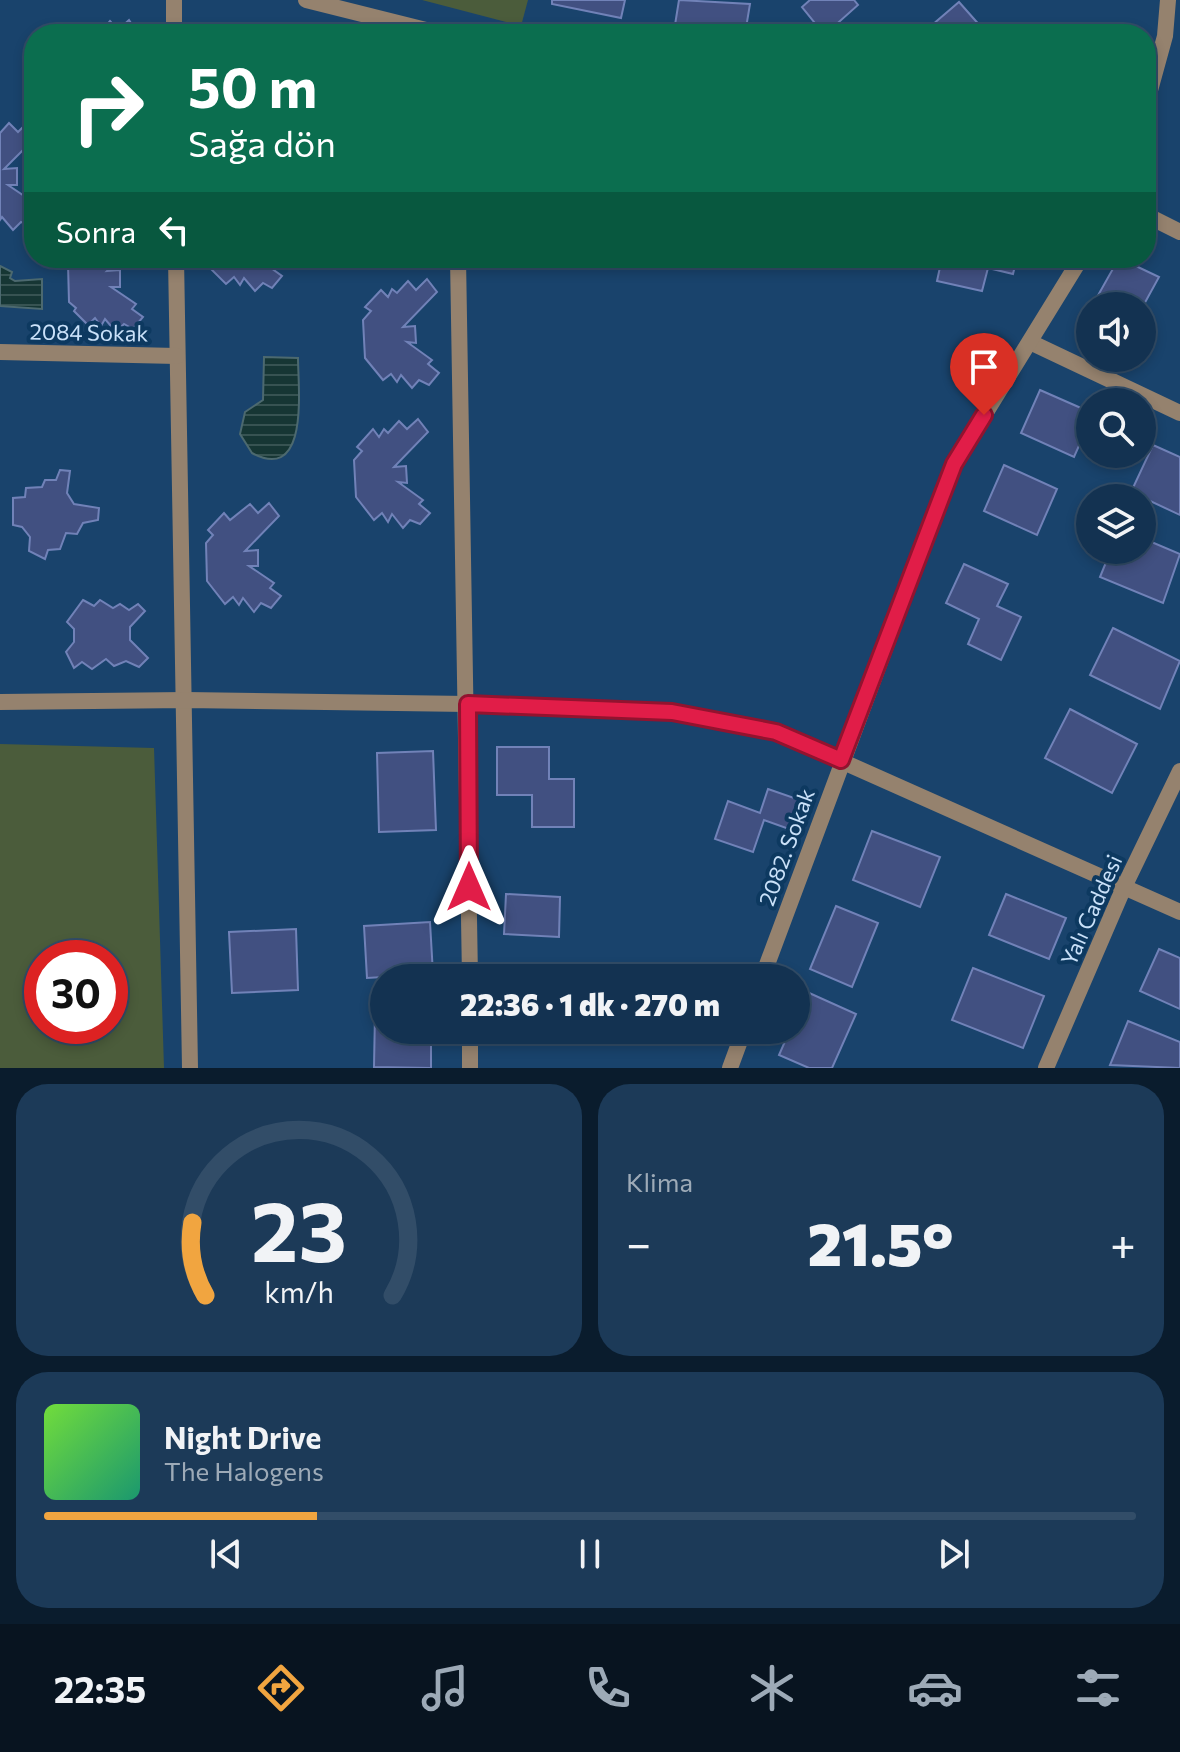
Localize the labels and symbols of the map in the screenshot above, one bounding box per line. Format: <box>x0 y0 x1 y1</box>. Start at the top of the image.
street label: 2084 Sokak <box>29 317 149 347</box>
pin <box>950 333 1018 415</box>
street label: 2082. Sokak <box>752 785 820 909</box>
position arrow <box>427 845 511 929</box>
street label: Yalı Caddesi <box>1055 850 1127 970</box>
speed limit sign: 30 <box>24 940 128 1044</box>

